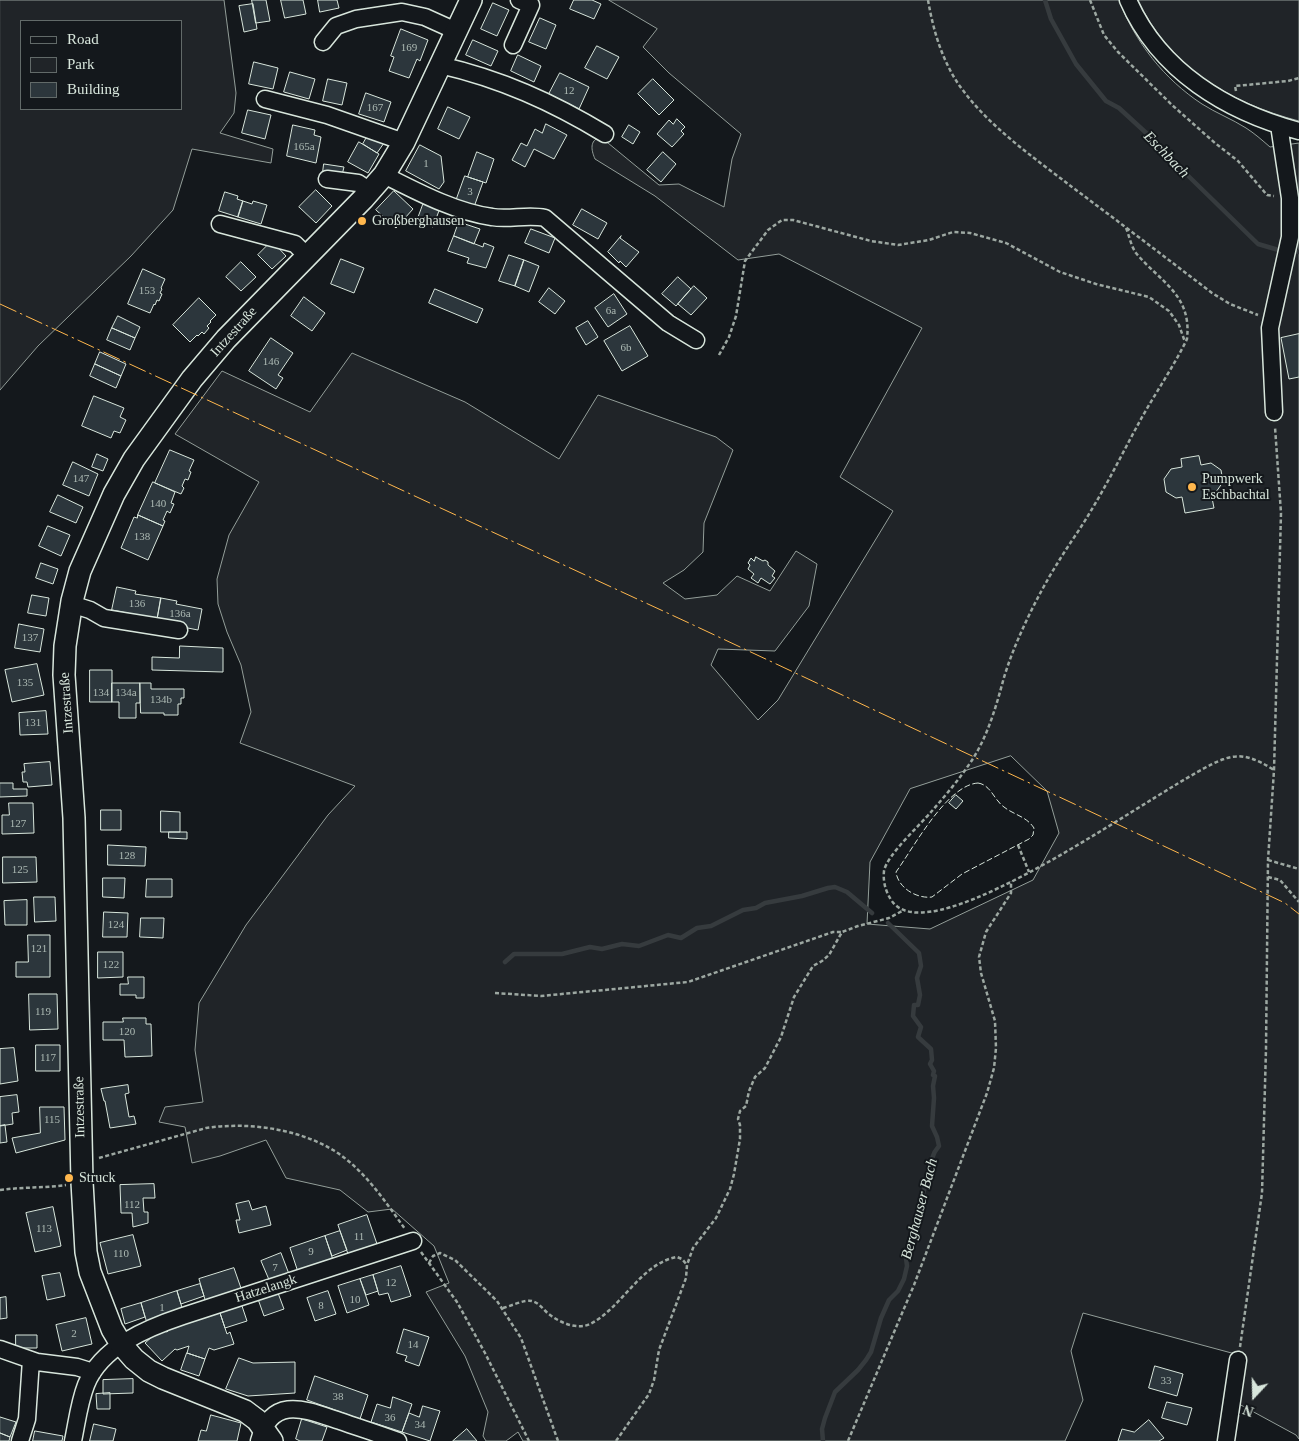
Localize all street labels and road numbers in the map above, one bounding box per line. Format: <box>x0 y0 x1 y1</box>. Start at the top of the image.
street label: Intzestraße <box>207 304 261 360</box>
street label: Intzestraße <box>56 672 78 734</box>
street label: Intzestraße <box>71 1076 89 1138</box>
street label: Hatzelangk <box>233 1271 299 1307</box>

